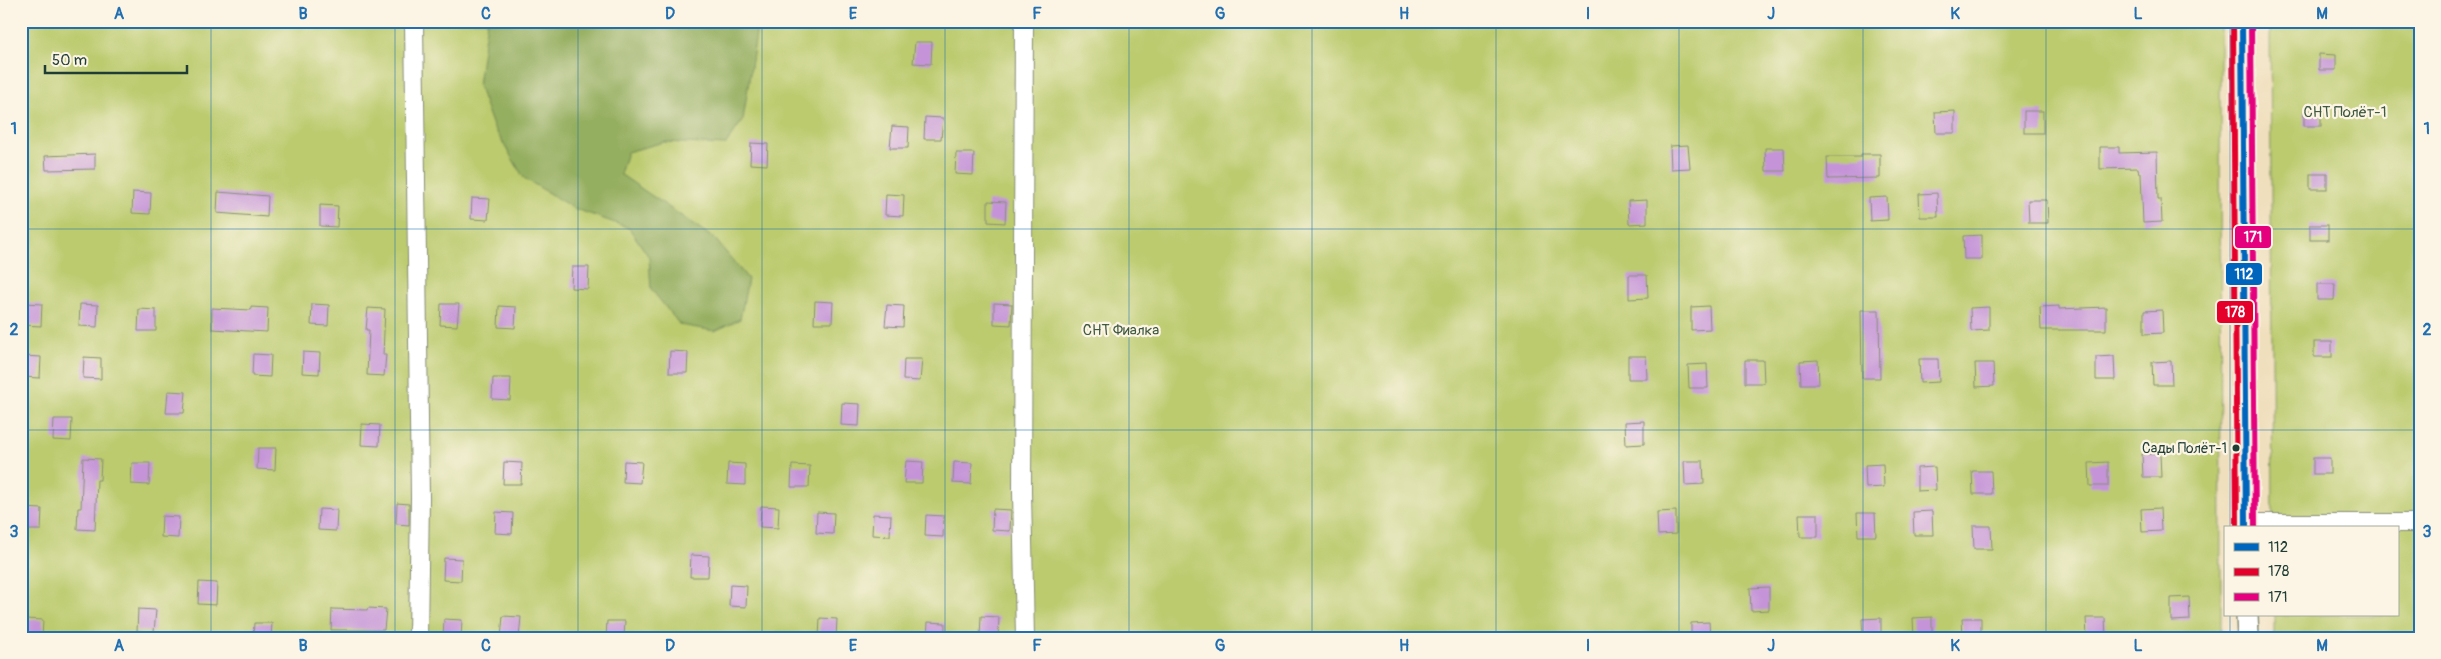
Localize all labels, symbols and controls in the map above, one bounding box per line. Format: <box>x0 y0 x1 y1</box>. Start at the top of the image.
text: A <box>114 4 125 24</box>
text: B <box>298 4 308 24</box>
text: C <box>481 4 491 24</box>
text: D <box>665 4 675 24</box>
text: E <box>849 4 858 24</box>
text: F <box>1032 4 1042 24</box>
text: G <box>1215 4 1226 24</box>
text: H <box>1399 4 1409 24</box>
text: I <box>1586 4 1590 24</box>
text: J <box>1767 4 1775 24</box>
text: K <box>1950 4 1960 24</box>
text: L <box>2133 4 2143 24</box>
text: M <box>2316 4 2328 24</box>
scale bar <box>45 42 188 74</box>
text: 50 m <box>52 51 87 70</box>
park label: СНТ Полёт-1 <box>2303 103 2387 122</box>
text: 1 <box>11 119 17 139</box>
text: 1 <box>2424 119 2430 139</box>
line badge: 171 <box>2234 225 2272 249</box>
text: 171 <box>2244 229 2262 246</box>
line badge: 112 <box>2225 262 2263 286</box>
text: 112 <box>2235 266 2254 283</box>
line badge: 178 <box>2216 300 2254 324</box>
text: 178 <box>2225 304 2245 321</box>
text: 2 <box>10 320 19 340</box>
text: 2 <box>2423 320 2432 340</box>
park label: СНТ Фиалка <box>1083 321 1159 340</box>
place label: Сады Полёт-1 <box>2142 440 2227 457</box>
marker: Сады Полёт-1 <box>2231 443 2241 453</box>
text: 3 <box>10 522 19 542</box>
text: 3 <box>2423 522 2432 542</box>
legend <box>2224 526 2398 616</box>
text: 112 <box>2268 538 2288 557</box>
text: 178 <box>2268 562 2290 581</box>
text: 171 <box>2268 588 2288 607</box>
text: A <box>114 636 125 656</box>
text: B <box>298 636 308 656</box>
text: C <box>481 636 491 656</box>
text: D <box>665 636 675 656</box>
text: E <box>849 636 858 656</box>
text: F <box>1032 636 1042 656</box>
text: G <box>1215 636 1226 656</box>
text: H <box>1399 636 1409 656</box>
text: I <box>1586 636 1590 656</box>
text: J <box>1767 636 1775 656</box>
text: K <box>1950 636 1960 656</box>
text: L <box>2133 636 2143 656</box>
text: M <box>2316 636 2328 656</box>

